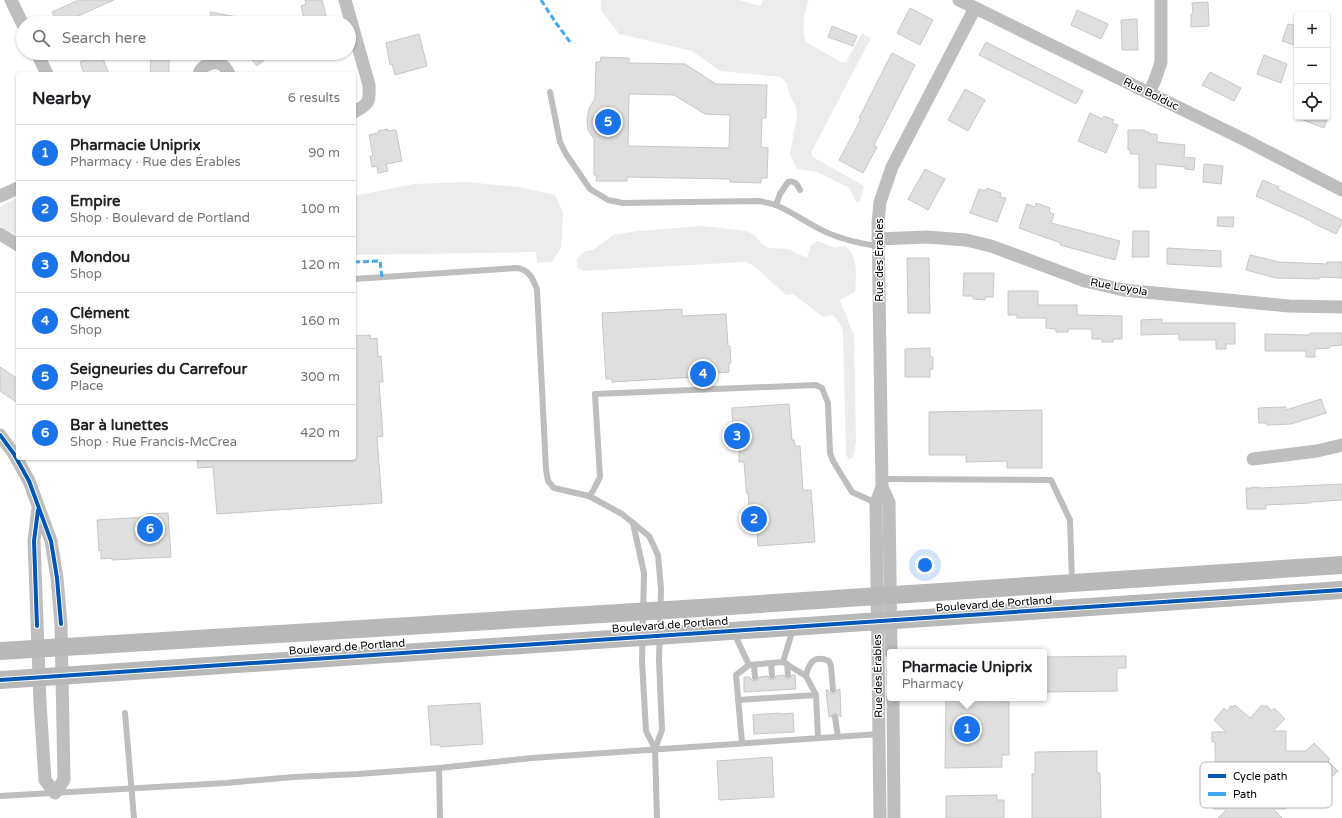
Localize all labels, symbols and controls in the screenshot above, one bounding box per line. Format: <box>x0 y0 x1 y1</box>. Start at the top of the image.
map controls <box>1294 12 1330 120</box>
button: + <box>1294 12 1330 48</box>
search box <box>16 16 356 60</box>
icon: search <box>30 27 52 49</box>
text: Search here <box>62 29 146 47</box>
button: − <box>1294 48 1330 84</box>
street label: Rue Bolduc <box>1121 75 1181 113</box>
button: locate <box>1294 84 1330 120</box>
text: Nearby <box>32 88 91 109</box>
text: 6 results <box>288 90 340 106</box>
pin: 5 <box>595 107 621 137</box>
text: Pharmacie Uniprix <box>70 136 201 154</box>
text: 1 <box>41 145 49 161</box>
text: 90 m <box>308 145 340 161</box>
text: Pharmacy · Rue des Érables <box>70 154 241 170</box>
text: Empire <box>70 192 120 210</box>
text: 2 <box>41 201 49 217</box>
text: 100 m <box>300 201 340 217</box>
text: Shop · Boulevard de Portland <box>70 210 250 226</box>
street label: Rue des Érables <box>872 218 886 302</box>
text: Mondou <box>70 248 130 266</box>
text: 3 <box>41 257 49 273</box>
text: 120 m <box>300 257 340 273</box>
text: Shop <box>70 266 102 282</box>
street label: Rue Loyola <box>1089 276 1149 298</box>
text: Clément <box>70 304 130 322</box>
text: 4 <box>41 313 49 329</box>
text: 160 m <box>300 313 340 329</box>
text: Shop <box>70 322 102 338</box>
pin: 4 <box>690 359 716 389</box>
text: Seigneuries du Carrefour <box>70 360 247 378</box>
text: 5 <box>41 369 49 385</box>
text: 300 m <box>300 369 340 385</box>
text: Place <box>70 378 103 394</box>
text: Bar à lunettes <box>70 416 168 434</box>
pin: 3 <box>724 421 750 451</box>
text: 6 <box>41 425 49 441</box>
text: 420 m <box>300 425 340 441</box>
text: Shop · Rue Francis-McCrea <box>70 434 237 450</box>
pin: 2 <box>741 504 767 534</box>
pin: 6 <box>137 514 163 544</box>
your location <box>915 555 935 575</box>
street label: Boulevard de Portland <box>935 593 1053 615</box>
street label: Boulevard de Portland <box>611 614 729 636</box>
street label: Rue des Érables <box>870 634 885 718</box>
street label: Boulevard de Portland <box>288 636 406 658</box>
popup <box>887 649 1047 701</box>
text: Pharmacie Uniprix <box>902 658 1032 676</box>
text: Pharmacy <box>902 676 964 692</box>
pin: 1 <box>954 714 980 744</box>
legend <box>1200 762 1332 808</box>
text: Cycle path <box>1233 770 1288 783</box>
text: Path <box>1233 788 1257 801</box>

